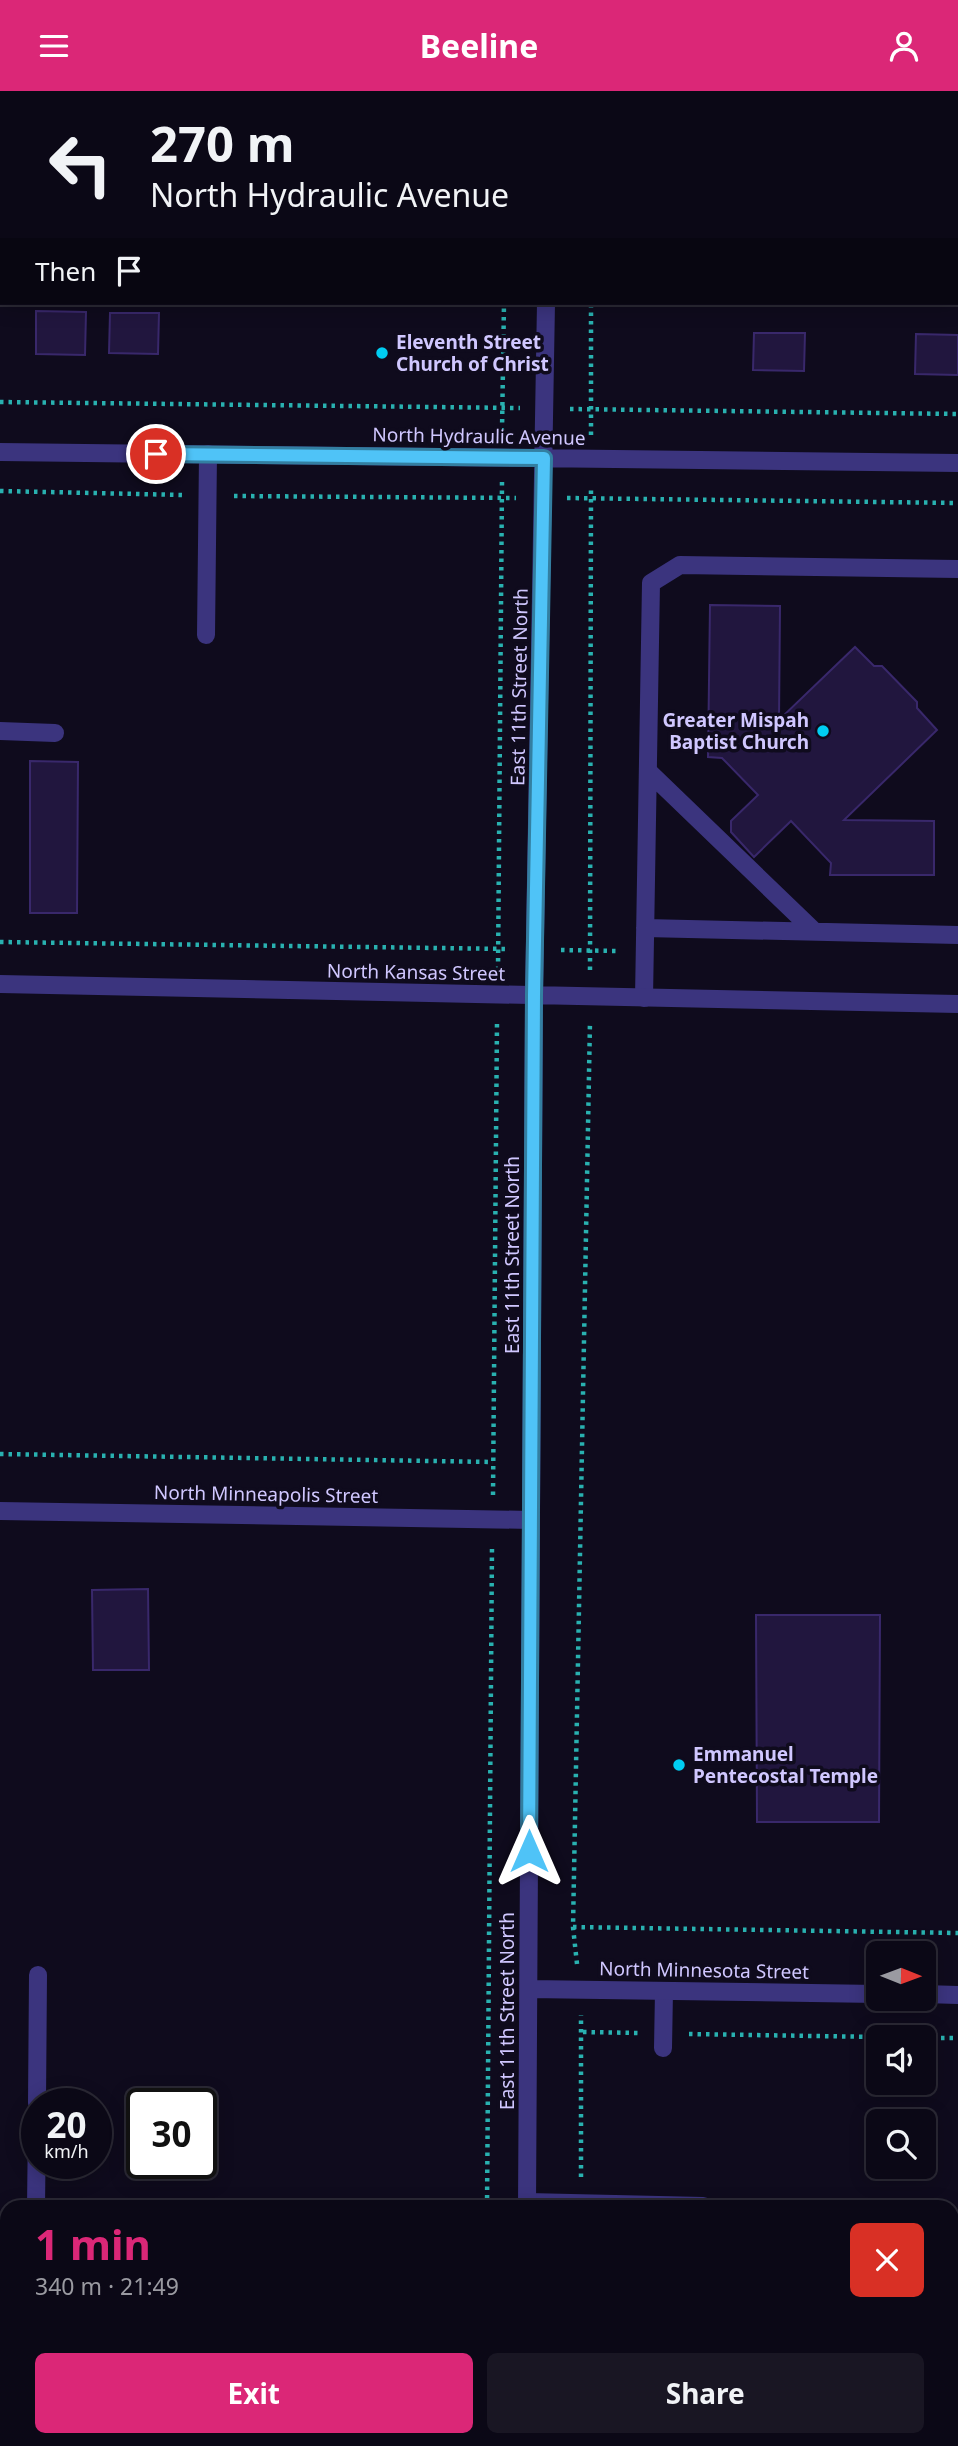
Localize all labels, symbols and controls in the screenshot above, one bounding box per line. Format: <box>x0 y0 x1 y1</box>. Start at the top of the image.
text: Beeline <box>420 24 538 67</box>
icon: menu <box>35 27 73 65</box>
icon: person <box>885 27 923 65</box>
text: 270 m <box>150 110 295 176</box>
icon: left <box>35 119 126 210</box>
text: North Hydraulic Avenue <box>150 173 509 216</box>
icon: arrive <box>110 252 148 290</box>
text: Then <box>35 253 96 289</box>
place label: Eleventh Street Church of Christ <box>396 329 549 377</box>
marker: Eleventh Street Church of Christ <box>374 345 390 361</box>
street label: North Hydraulic Avenue <box>372 421 586 451</box>
pin <box>126 424 186 484</box>
icon: arrive <box>137 435 175 473</box>
street label: East 11th Street North <box>504 588 534 786</box>
place label: Greater Mispah Baptist Church <box>663 707 809 755</box>
marker: Greater Mispah Baptist Church <box>815 723 831 739</box>
street label: North Kansas Street <box>327 957 506 987</box>
street label: East 11th Street North <box>499 1156 525 1354</box>
street label: North Minneapolis Street <box>154 1479 379 1509</box>
place label: Emmanuel Pentecostal Temple <box>693 1741 878 1789</box>
marker: Emmanuel Pentecostal Temple <box>671 1757 687 1773</box>
position arrow <box>492 1814 566 1888</box>
street label: East 11th Street North <box>494 1912 520 2110</box>
north arrow <box>866 1941 936 2011</box>
map controls <box>866 1941 936 2179</box>
street label: North Minnesota Street <box>599 1955 809 1985</box>
button: sound <box>866 2025 936 2095</box>
speed limit sign: 30 <box>126 2088 217 2179</box>
text: 20 <box>46 2101 87 2148</box>
button: search <box>866 2109 936 2179</box>
text: km/h <box>44 2139 89 2163</box>
text: 1 min <box>35 2215 151 2272</box>
button: close <box>850 2223 924 2297</box>
text: 340 m · 21:49 <box>35 2270 179 2302</box>
button: Exit <box>35 2353 473 2433</box>
button: Share <box>487 2353 924 2433</box>

